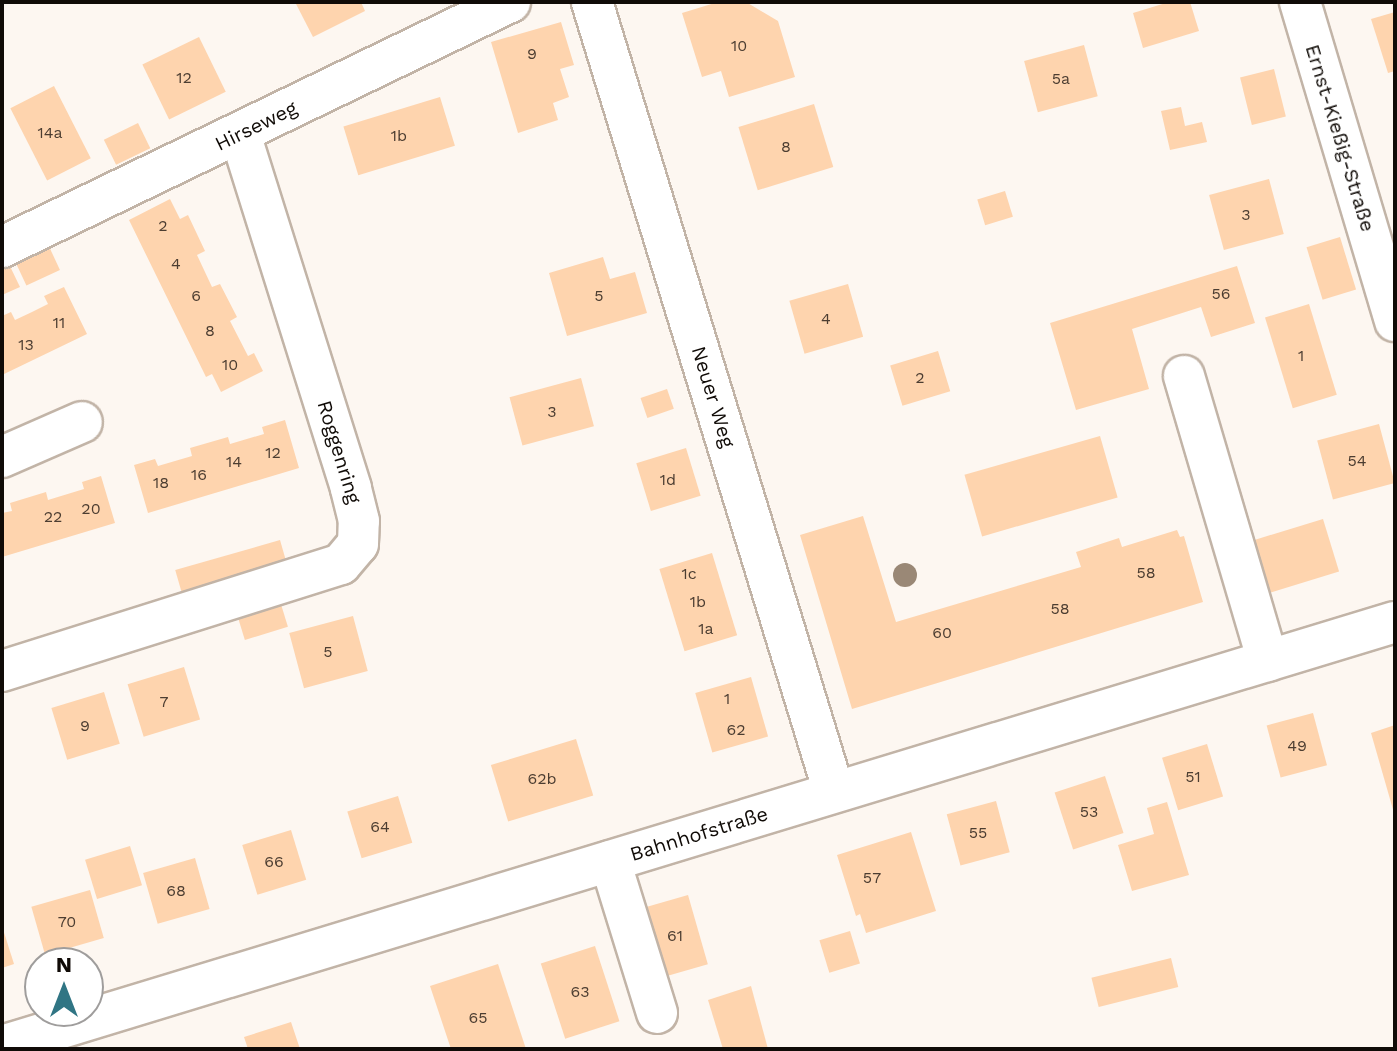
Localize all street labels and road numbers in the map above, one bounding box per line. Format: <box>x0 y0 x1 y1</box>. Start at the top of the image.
street label: Ernst-Kießig-Straße <box>1300 42 1380 234</box>
street label: Hirseweg <box>211 96 301 156</box>
street label: Neuer Weg <box>686 343 740 451</box>
street label: Roggenring <box>312 397 366 507</box>
street label: Bahnhofstraße <box>627 802 771 866</box>

